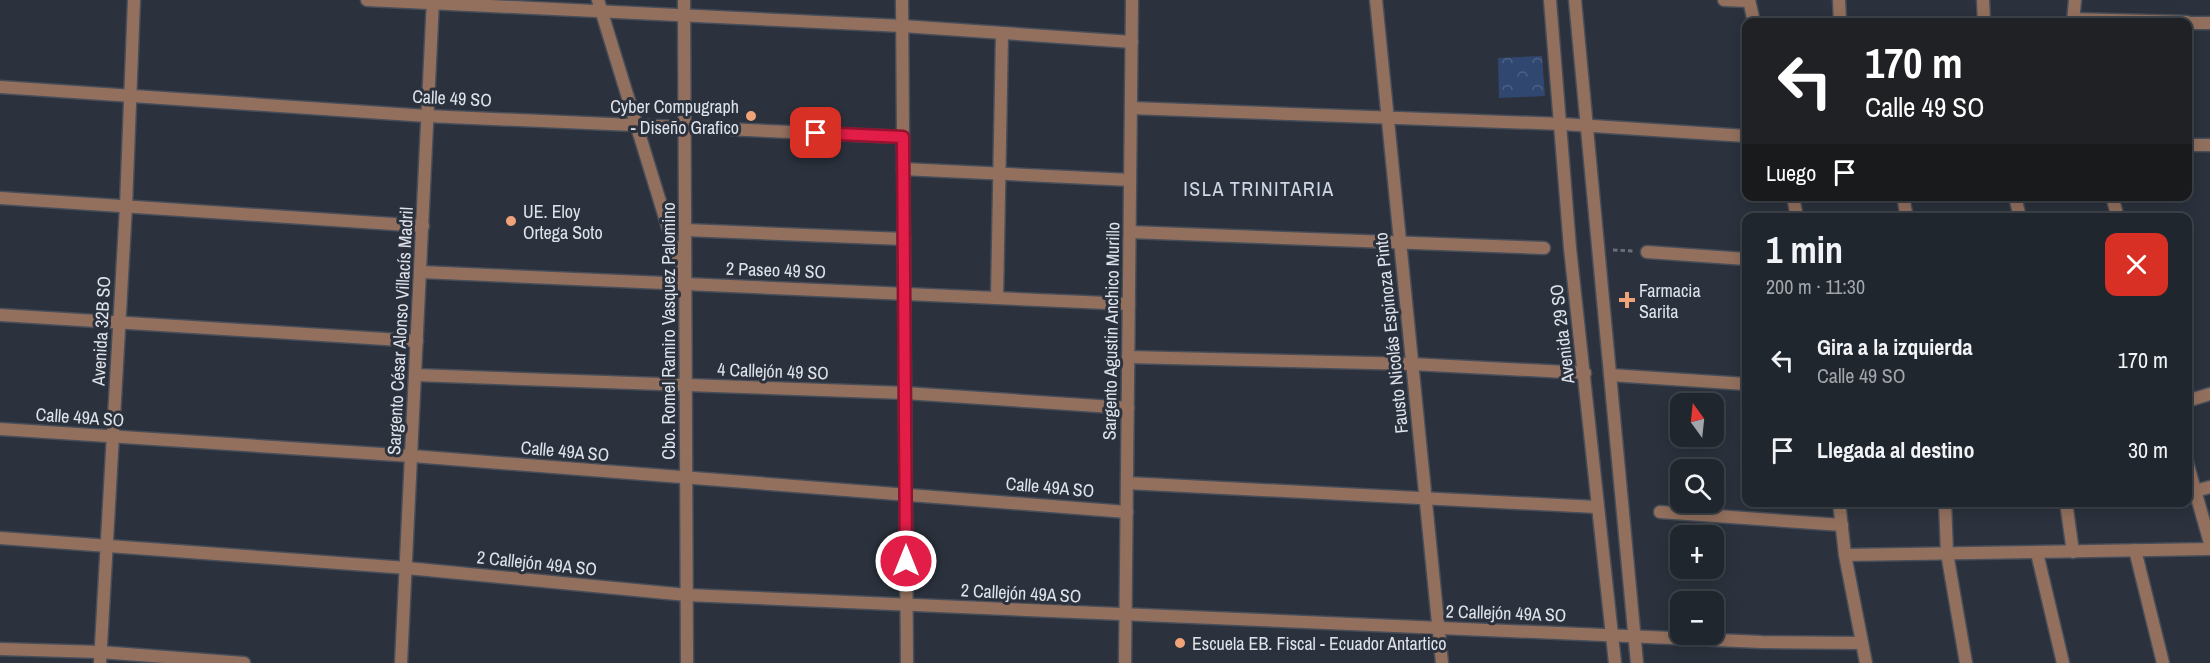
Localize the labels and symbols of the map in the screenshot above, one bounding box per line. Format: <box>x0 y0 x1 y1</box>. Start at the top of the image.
street label: Calle 49 SO <box>412 83 492 113</box>
place label: Cyber Compugraph - Diseño Grafico <box>610 94 739 140</box>
pin <box>790 107 841 158</box>
marker: Cyber Compugraph - Diseño Grafico <box>744 109 758 123</box>
district label: ISLA TRINITARIA <box>1183 175 1335 202</box>
place label: UE. Eloy Ortega Soto <box>523 199 603 245</box>
street label: Cbo. Romel Ramiro Vasquez Palomino <box>656 202 681 460</box>
street label: Sargento César Alonso Villacís Madril <box>381 206 419 456</box>
marker: UE. Eloy Ortega Soto <box>504 214 518 228</box>
street label: Sargento Agustin Anchico Murillo <box>1097 222 1125 440</box>
street label: Fausto Nicolás Espinoza Pinto <box>1368 231 1414 435</box>
street label: 2 Paseo 49 SO <box>726 256 826 284</box>
street label: Avenida 32B SO <box>86 276 116 387</box>
place label: Farmacia Sarita <box>1639 278 1701 324</box>
street label: Avenida 29 SO <box>1544 283 1581 386</box>
marker: Farmacia Sarita <box>1620 293 1634 307</box>
street label: 4 Callejón 49 SO <box>717 357 829 385</box>
north arrow <box>1670 393 1724 447</box>
street label: Calle 49A SO <box>35 401 125 433</box>
street label: Calle 49A SO <box>520 435 610 467</box>
street label: Calle 49A SO <box>1005 471 1095 503</box>
position arrow <box>874 529 938 593</box>
street label: 2 Callejón 49A SO <box>476 544 598 582</box>
street label: 2 Callejón 49A SO <box>960 577 1082 609</box>
street label: 2 Callejón 49A SO <box>1445 598 1567 628</box>
place label: Escuela EB. Fiscal - Ecuador Antartico <box>1192 631 1446 656</box>
marker: Escuela EB. Fiscal - Ecuador Antartico <box>1173 636 1187 650</box>

